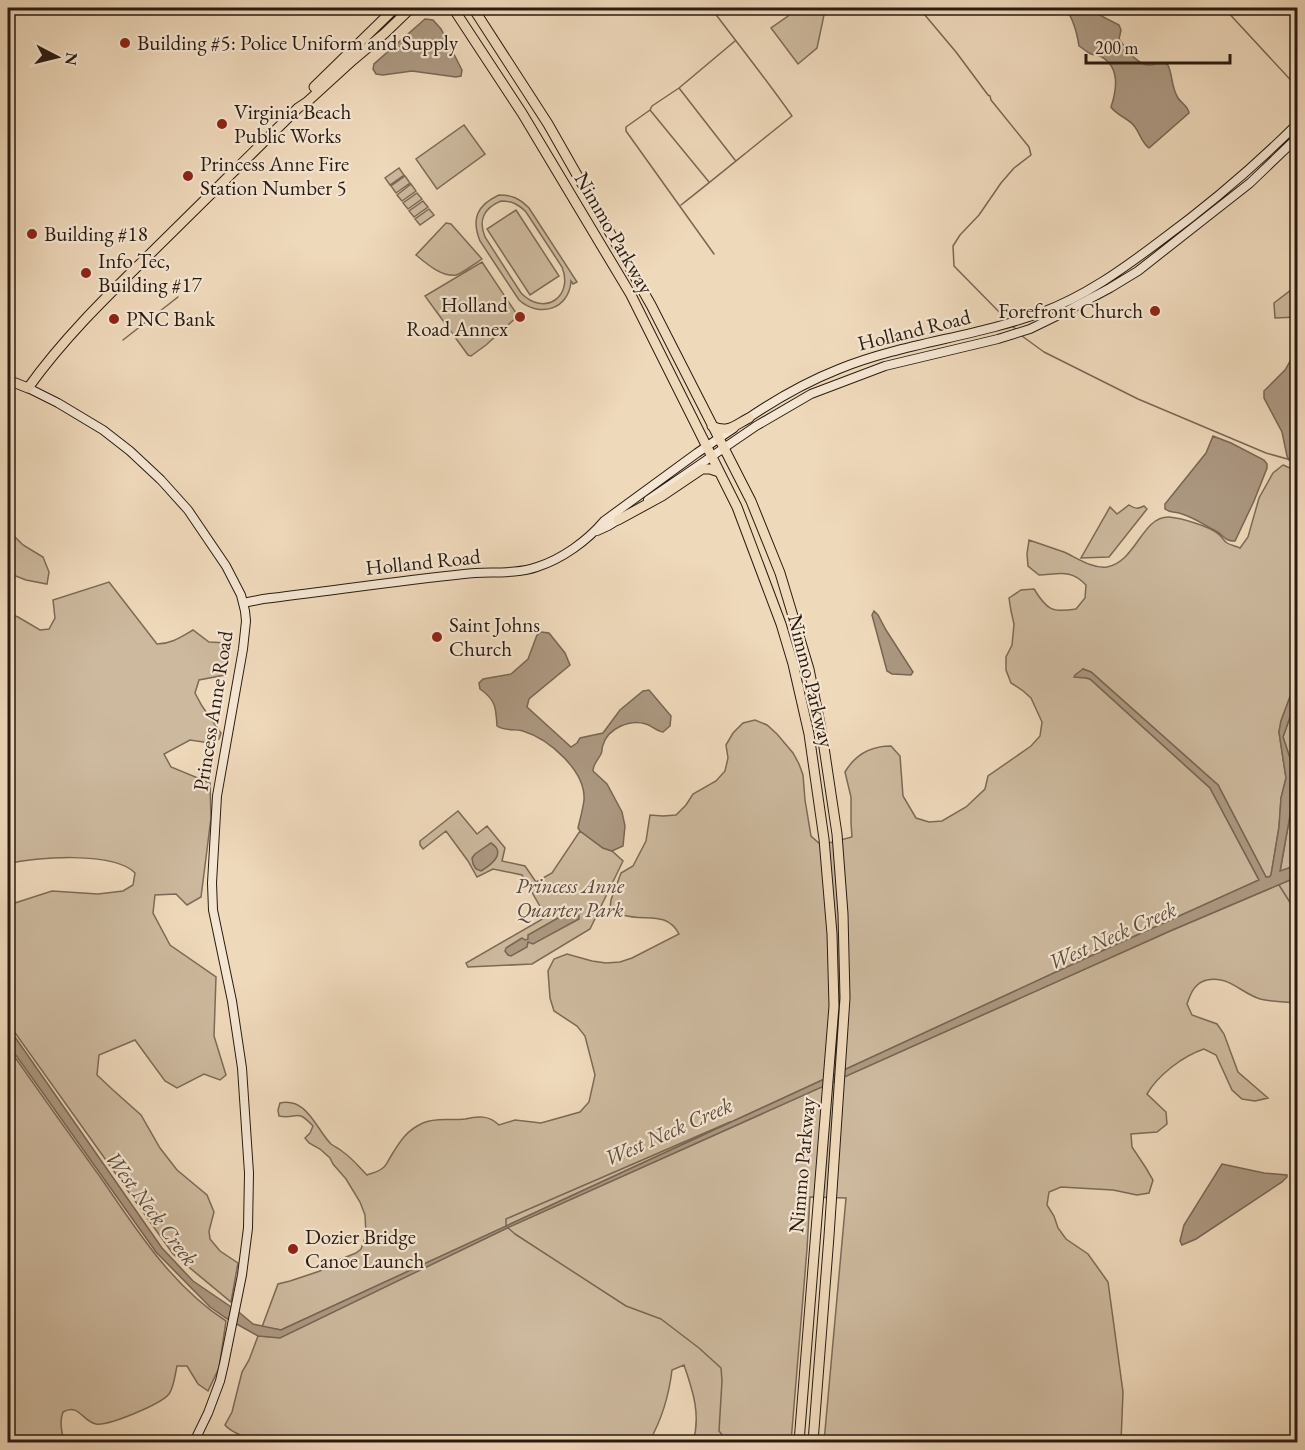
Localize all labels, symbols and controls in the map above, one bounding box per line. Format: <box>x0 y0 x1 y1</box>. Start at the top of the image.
north arrow <box>27 27 87 87</box>
scale bar <box>1086 27 1230 65</box>
place label: Building #5: Police Uniform and Supply <box>137 29 459 56</box>
marker: Building #5: Police Uniform and Supply <box>118 36 132 50</box>
text: 200 m <box>1095 36 1139 59</box>
text: N <box>60 51 83 67</box>
place label: Virginia Beach Public Works <box>234 98 351 149</box>
marker: Virginia Beach Public Works <box>215 117 229 131</box>
place label: Princess Anne Fire Station Number 5 <box>200 150 349 201</box>
street label: Nimmo Parkway <box>569 167 661 299</box>
marker: Princess Anne Fire Station Number 5 <box>181 169 195 183</box>
place label: Building #18 <box>44 220 148 247</box>
marker: Building #18 <box>25 227 39 241</box>
place label: Info Tec, Building #17 <box>98 247 203 298</box>
marker: Info Tec, Building #17 <box>79 266 93 280</box>
place label: Holland Road Annex <box>406 291 508 342</box>
place label: Forefront Church <box>998 297 1143 324</box>
street label: Holland Road <box>855 302 973 357</box>
marker: Forefront Church <box>1148 304 1162 318</box>
place label: PNC Bank <box>126 305 216 332</box>
marker: Holland Road Annex <box>513 310 527 324</box>
marker: PNC Bank <box>107 312 121 326</box>
street label: Holland Road <box>364 542 482 581</box>
place label: Saint Johns Church <box>449 611 540 662</box>
street label: Nimmo Parkway <box>782 611 841 751</box>
street label: Princess Anne Road <box>187 628 239 793</box>
marker: Saint Johns Church <box>430 630 444 644</box>
park label: Princess Anne Quarter Park <box>516 872 625 923</box>
water label: West Neck Creek <box>1044 894 1181 977</box>
water label: West Neck Creek <box>600 1090 737 1173</box>
street label: Nimmo Parkway <box>782 1095 821 1234</box>
water label: West Neck Creek <box>99 1145 205 1272</box>
place label: Dozier Bridge Canoe Launch <box>305 1223 425 1274</box>
marker: Dozier Bridge Canoe Launch <box>286 1242 300 1256</box>

